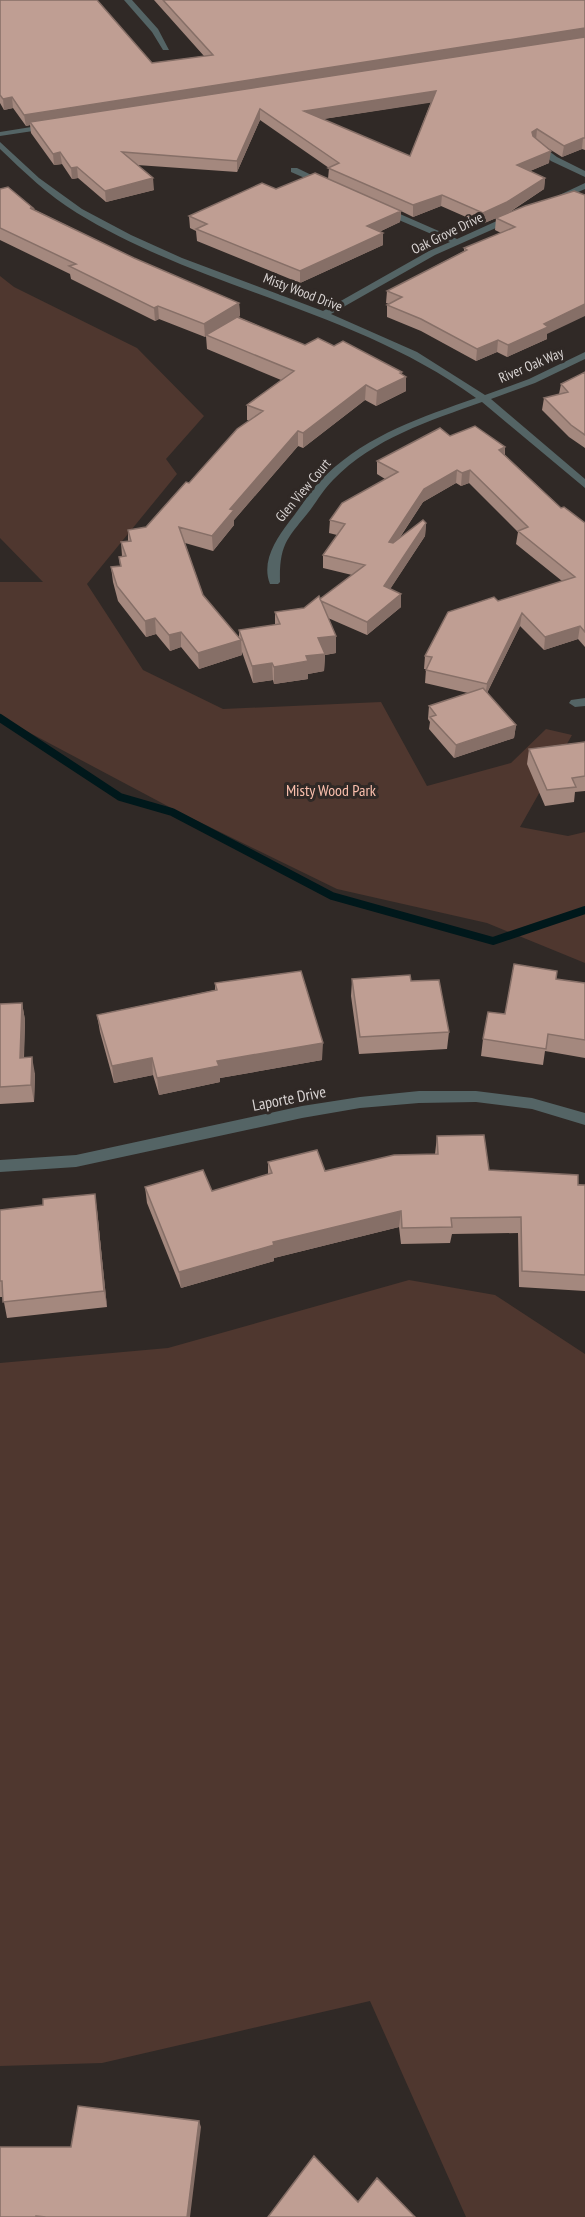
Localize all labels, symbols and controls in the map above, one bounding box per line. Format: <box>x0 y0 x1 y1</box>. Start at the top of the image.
street label: Oak Grove Drive <box>408 208 486 258</box>
street label: Misty Wood Drive <box>261 269 345 315</box>
street label: River Oak Way <box>496 343 567 387</box>
street label: Glen View Court <box>271 455 335 525</box>
park label: Misty Wood Park <box>286 780 377 800</box>
street label: Laporte Drive <box>250 1081 328 1115</box>

